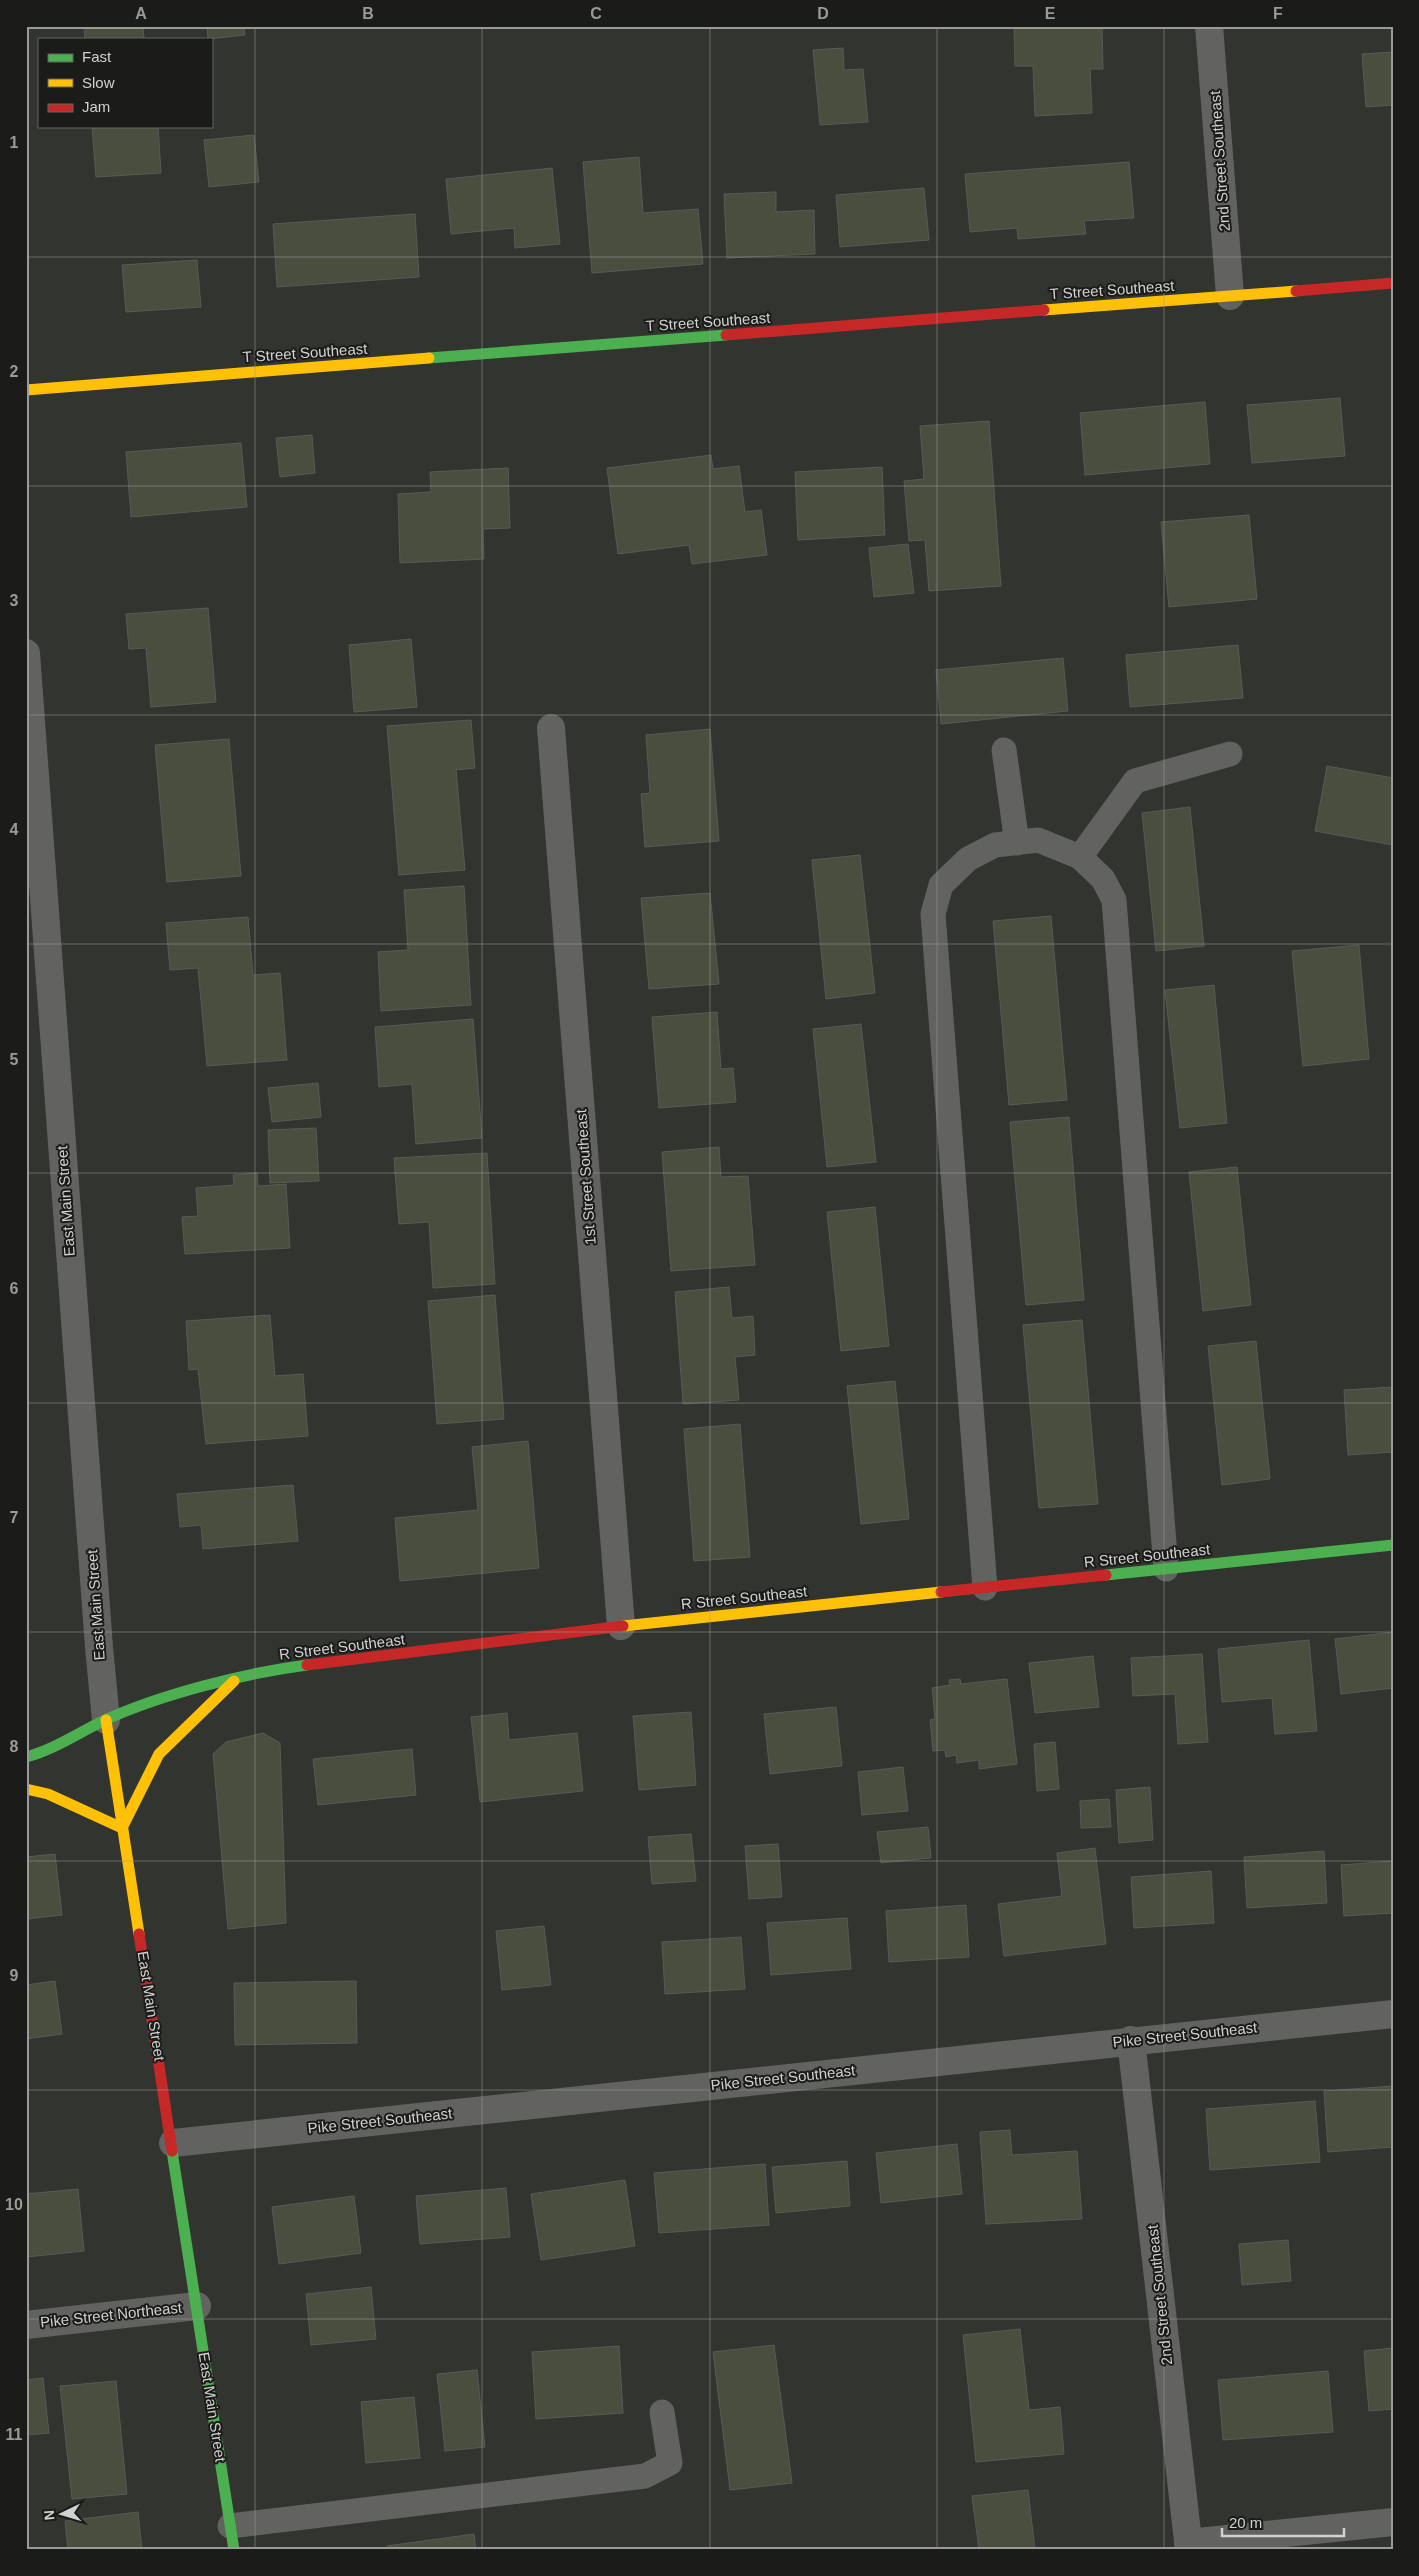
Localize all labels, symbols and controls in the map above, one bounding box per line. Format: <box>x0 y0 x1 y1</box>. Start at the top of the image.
text: A <box>135 5 147 22</box>
text: B <box>362 5 374 22</box>
text: C <box>590 5 602 22</box>
text: D <box>817 5 829 22</box>
text: E <box>1045 5 1056 22</box>
text: F <box>1273 5 1283 22</box>
legend <box>38 38 212 128</box>
text: Fast <box>82 48 112 65</box>
text: Slow <box>82 74 115 91</box>
street label: 2nd Street Southeast <box>1206 89 1233 232</box>
text: Jam <box>82 98 110 115</box>
text: 1 <box>10 134 19 151</box>
street label: T Street Southeast <box>1049 277 1176 302</box>
street label: T Street Southeast <box>645 309 772 334</box>
street label: T Street Southeast <box>242 340 369 365</box>
text: 2 <box>10 363 19 380</box>
text: 3 <box>10 592 19 609</box>
text: 4 <box>10 821 19 838</box>
text: 5 <box>10 1051 19 1068</box>
street label: 1st Street Southeast <box>572 1108 599 1245</box>
street label: East Main Street <box>53 1144 78 1257</box>
text: 6 <box>10 1280 19 1297</box>
text: 7 <box>10 1509 19 1526</box>
street label: R Street Southeast <box>1083 1540 1212 1571</box>
street label: East Main Street <box>83 1548 108 1661</box>
street label: R Street Southeast <box>680 1582 809 1613</box>
street label: R Street Southeast <box>278 1630 407 1663</box>
text: 8 <box>10 1738 19 1755</box>
street label: East Main Street <box>134 1950 169 2063</box>
text: 9 <box>10 1967 19 1984</box>
street label: Pike Street Southeast <box>1112 2018 1259 2051</box>
street label: Pike Street Southeast <box>710 2061 857 2094</box>
street label: Pike Street Southeast <box>307 2104 454 2137</box>
text: 10 <box>5 2196 23 2213</box>
street label: 2nd Street Southeast <box>1144 2223 1175 2366</box>
street label: Pike Street Northeast <box>39 2299 184 2330</box>
street label: East Main Street <box>195 2351 230 2464</box>
text: 11 <box>6 2426 23 2443</box>
north arrow <box>38 2488 88 2538</box>
scale bar <box>1222 2506 1344 2538</box>
text: N <box>41 2509 57 2521</box>
text: 20 m <box>1229 2514 1262 2531</box>

